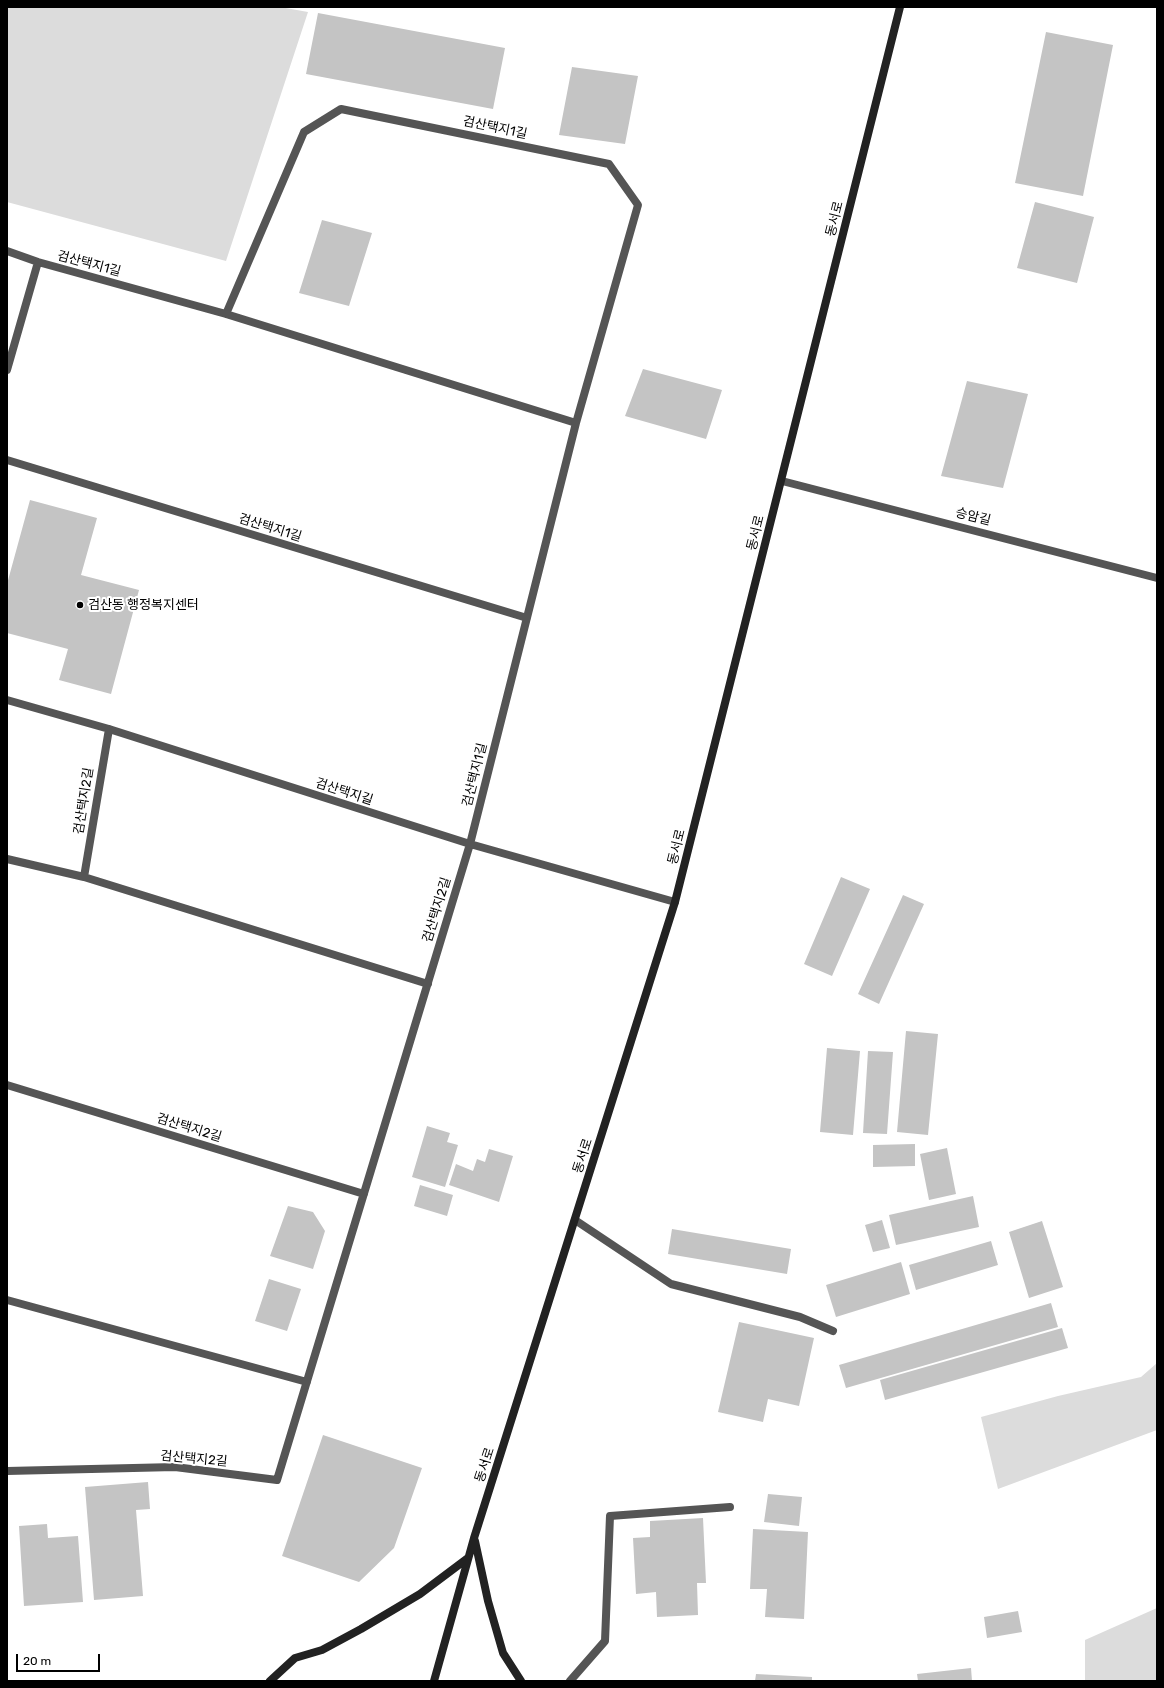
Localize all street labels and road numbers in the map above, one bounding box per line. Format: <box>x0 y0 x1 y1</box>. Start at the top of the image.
street label: 검산택지1길 <box>461 114 529 142</box>
street label: 동서로 <box>823 200 847 238</box>
street label: 검산택지1길 <box>55 248 123 280</box>
street label: 승암길 <box>954 505 992 529</box>
street label: 검산택지1길 <box>236 511 304 545</box>
street label: 동서로 <box>744 514 768 552</box>
street label: 검산택지1길 <box>460 741 490 809</box>
street label: 검산택지2길 <box>71 766 97 836</box>
street label: 검산택지길 <box>313 775 375 809</box>
street label: 동서로 <box>665 828 689 866</box>
street label: 검산택지2길 <box>420 875 454 945</box>
street label: 검산택지2길 <box>154 1111 224 1145</box>
street label: 동서로 <box>570 1137 596 1175</box>
street label: 동서로 <box>472 1446 498 1484</box>
street label: 검산택지2길 <box>160 1448 228 1470</box>

